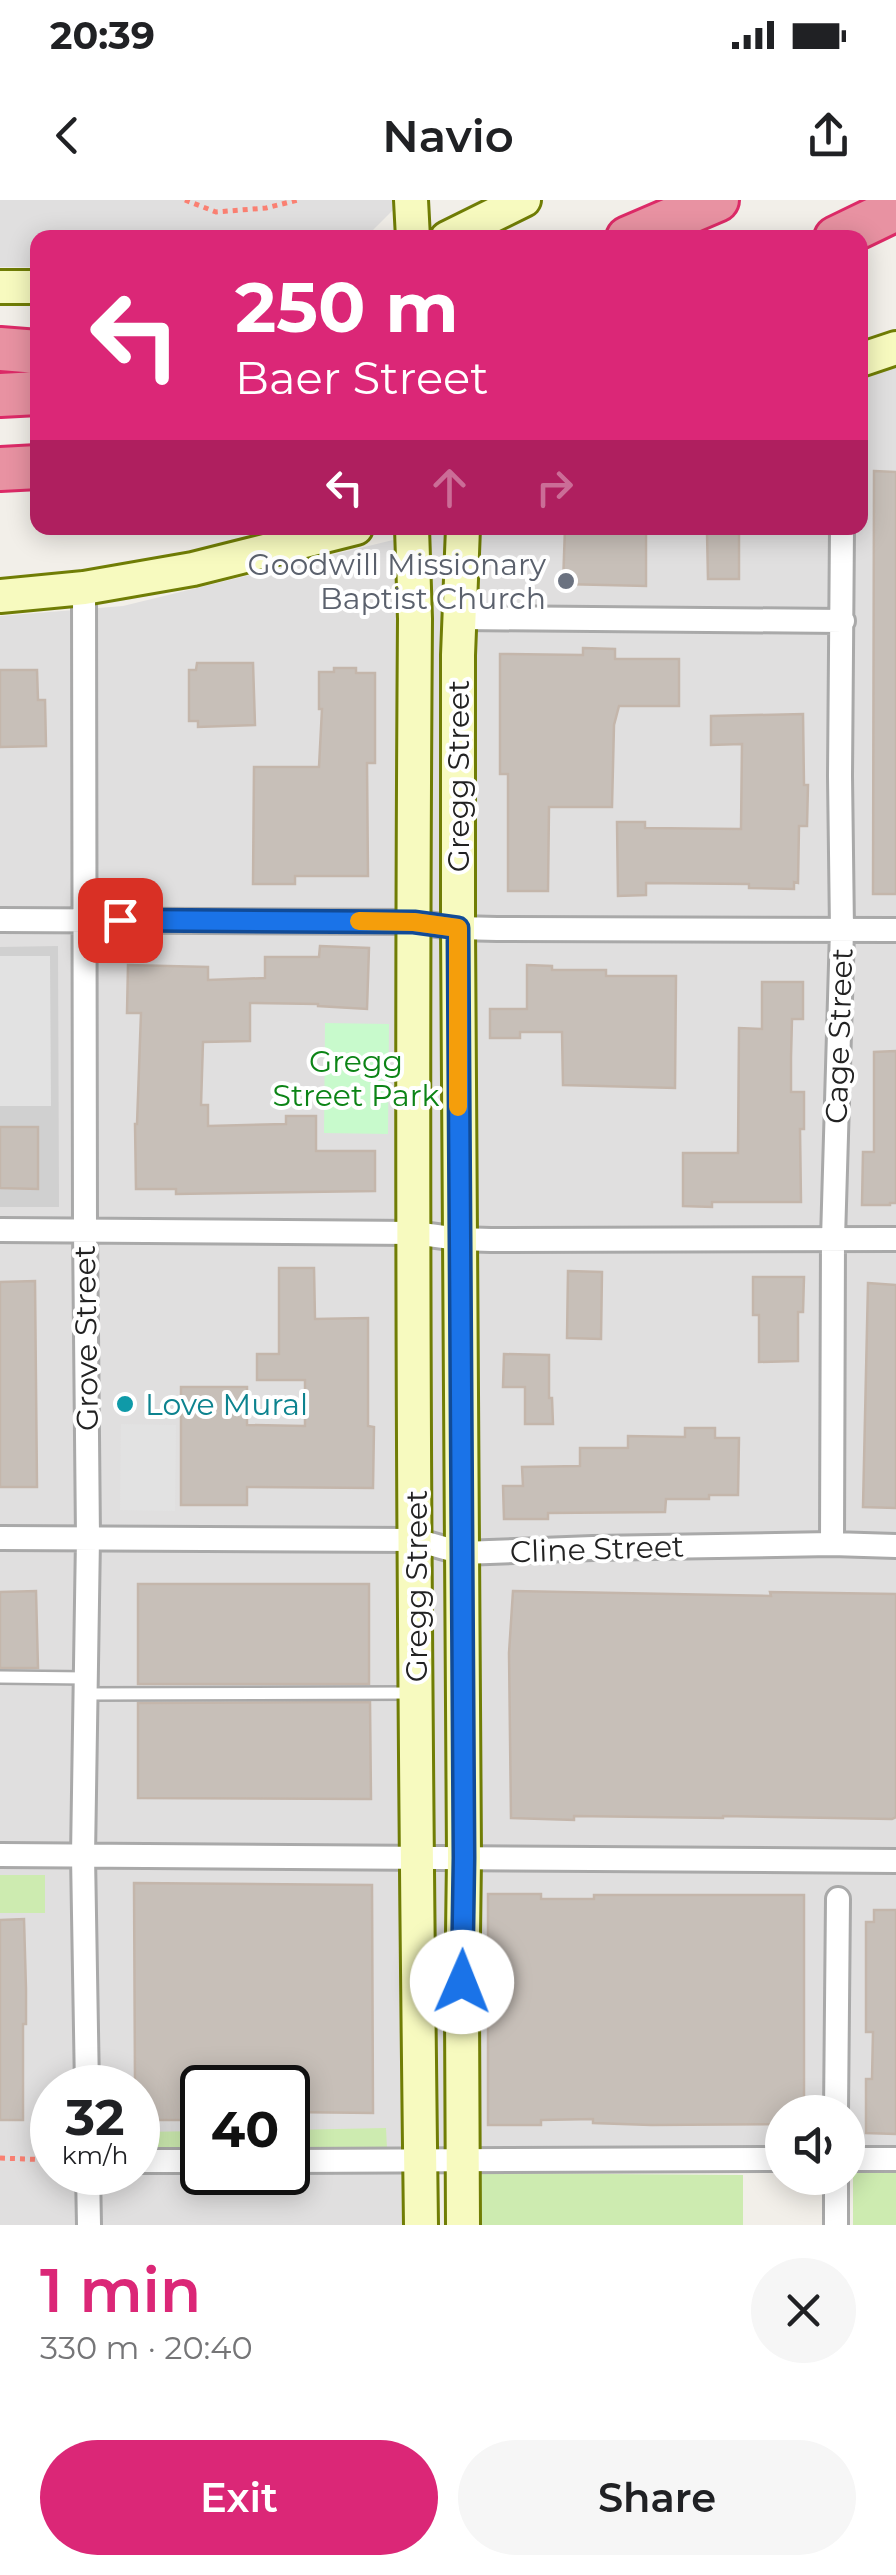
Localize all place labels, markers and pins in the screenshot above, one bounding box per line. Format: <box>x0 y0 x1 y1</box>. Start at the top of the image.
place label: Goodwill Missionary Baptist Church <box>247 546 547 617</box>
marker: Goodwill Missionary Baptist Church <box>555 570 577 592</box>
pin <box>78 878 163 963</box>
place label: Love Mural <box>145 1386 308 1423</box>
marker: Love Mural <box>114 1393 136 1415</box>

